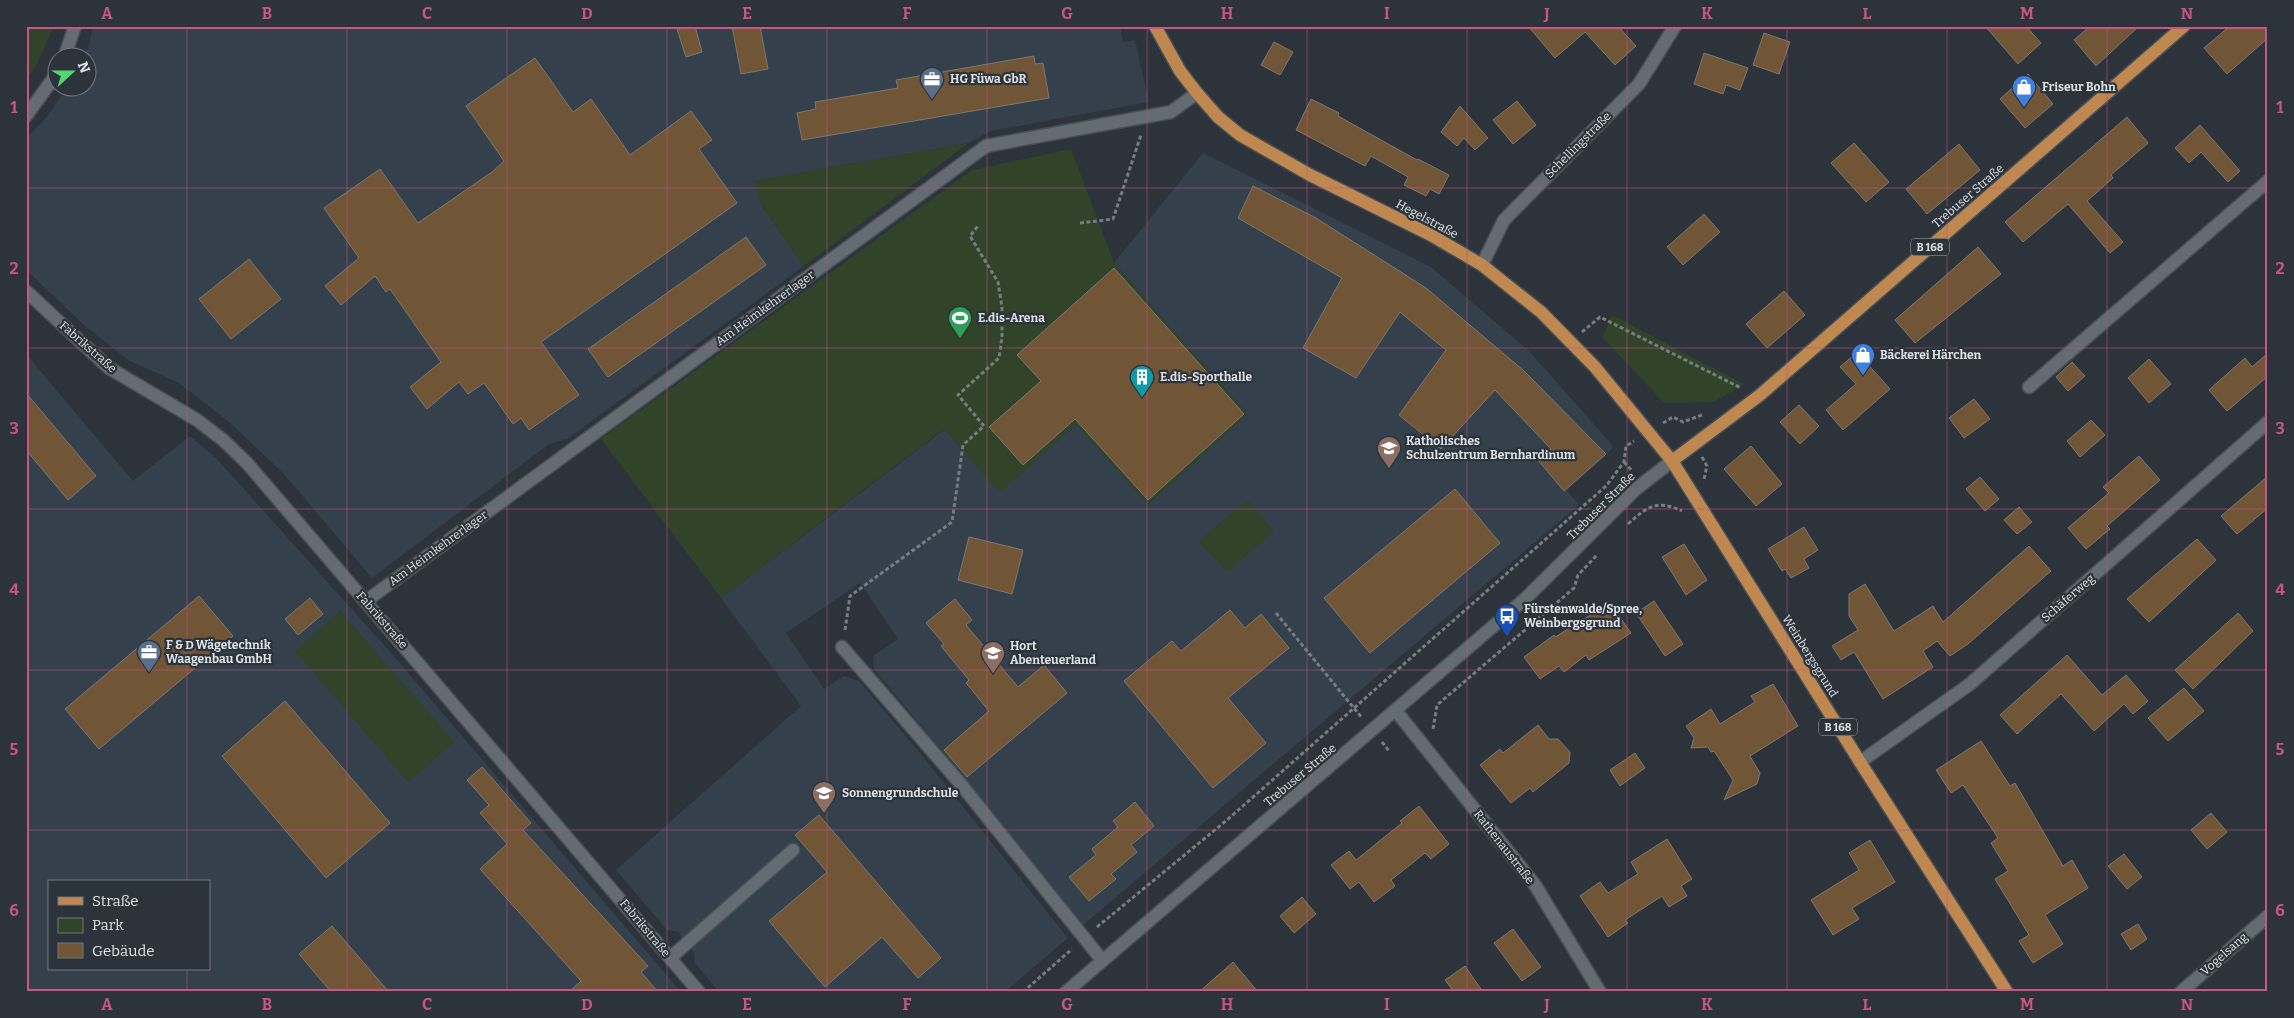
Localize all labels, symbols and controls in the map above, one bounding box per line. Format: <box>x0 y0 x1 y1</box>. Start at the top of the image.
text: A <box>101 4 113 23</box>
text: B <box>262 4 272 23</box>
text: C <box>422 4 432 23</box>
text: D <box>581 4 593 23</box>
text: E <box>742 4 752 23</box>
text: F <box>903 4 912 23</box>
text: G <box>1061 4 1073 23</box>
text: H <box>1221 4 1234 23</box>
text: I <box>1384 4 1390 23</box>
text: J <box>1543 4 1550 23</box>
text: K <box>1701 4 1713 23</box>
text: L <box>1863 4 1872 23</box>
text: M <box>2020 4 2034 23</box>
text: N <box>2181 4 2193 23</box>
north arrow <box>48 48 98 98</box>
text: N <box>74 59 94 76</box>
office icon: HG Füwa GbR <box>919 66 945 100</box>
place label: HG Füwa GbR <box>950 72 1026 86</box>
shop icon: Friseur Bohn <box>2011 74 2037 108</box>
place label: Friseur Bohn <box>2042 80 2116 94</box>
text: 1 <box>11 98 18 117</box>
text: 1 <box>2277 98 2284 117</box>
street label: Schellingstraße <box>1542 109 1614 181</box>
street label: Trebuser Straße <box>1929 161 2007 231</box>
street label: Hegelstraße <box>1394 197 1460 241</box>
road number: B 168 <box>1911 238 1949 256</box>
text: 2 <box>9 259 19 278</box>
text: 2 <box>2275 259 2285 278</box>
street label: Am Heimkehrerlager <box>713 267 818 348</box>
sports icon: E.dis-Arena <box>947 305 973 339</box>
place label: E.dis-Arena <box>978 311 1045 325</box>
street label: Fabrikstraße <box>57 318 119 376</box>
shop icon: Bäckerei Härchen <box>1850 342 1876 376</box>
place label: Bäckerei Härchen <box>1880 348 1982 362</box>
building icon: E.dis-Sporthalle <box>1129 364 1155 398</box>
place label: E.dis-Sporthalle <box>1160 370 1252 384</box>
text: 3 <box>9 419 19 438</box>
text: 3 <box>2275 419 2285 438</box>
place label: Katholisches Schulzentrum Bernhardinum <box>1406 434 1576 462</box>
school or university icon: Katholisches Schulzentrum Bernhardinum <box>1376 435 1402 469</box>
street label: Trebuser Straße <box>1564 469 1638 543</box>
street label: Am Heimkehrerlager <box>386 507 491 588</box>
street label: Schäferweg <box>2039 571 2098 625</box>
text: 4 <box>9 580 19 599</box>
text: 4 <box>2275 580 2285 599</box>
street label: Fabrikstraße <box>353 589 411 651</box>
place label: Fürstenwalde/Spree, Weinbergsgrund <box>1524 602 1642 630</box>
bus stop icon: Fürstenwalde/Spree, Weinbergsgrund <box>1494 603 1520 637</box>
street label: Weinbergsgrund <box>1779 612 1841 700</box>
place label: F & D Wägetechnik Waagenbau GmbH <box>166 638 273 666</box>
office icon: F & D Wägetechnik Waagenbau GmbH <box>136 639 162 673</box>
place label: Hort Abenteuerland <box>1010 639 1097 667</box>
school or university icon: Hort Abenteuerland <box>980 640 1006 674</box>
road number: B 168 <box>1819 719 1857 736</box>
text: 5 <box>10 740 19 759</box>
text: 5 <box>2276 740 2285 759</box>
street label: Trebuser Straße <box>1261 741 1339 809</box>
school or university icon: Sonnengrundschule <box>811 780 837 814</box>
place label: Sonnengrundschule <box>842 786 959 800</box>
street label: Rathenaustraße <box>1471 807 1537 887</box>
legend <box>48 880 210 970</box>
text: Straße <box>92 892 138 910</box>
street label: Fabrikstraße <box>617 896 673 960</box>
text: 6 <box>9 901 19 920</box>
text: 6 <box>2275 901 2285 920</box>
text: Park <box>92 916 124 934</box>
street label: Vogelsang <box>2198 930 2251 978</box>
text: Gebäude <box>92 942 155 960</box>
text: A <box>101 995 113 1014</box>
text: B <box>262 995 272 1014</box>
text: C <box>422 995 432 1014</box>
text: D <box>581 995 593 1014</box>
text: E <box>742 995 752 1014</box>
text: F <box>903 995 912 1014</box>
text: G <box>1061 995 1073 1014</box>
text: H <box>1221 995 1234 1014</box>
text: I <box>1384 995 1390 1014</box>
text: J <box>1543 995 1550 1014</box>
text: K <box>1701 995 1713 1014</box>
text: L <box>1863 995 1872 1014</box>
text: M <box>2020 995 2034 1014</box>
text: N <box>2181 995 2193 1014</box>

